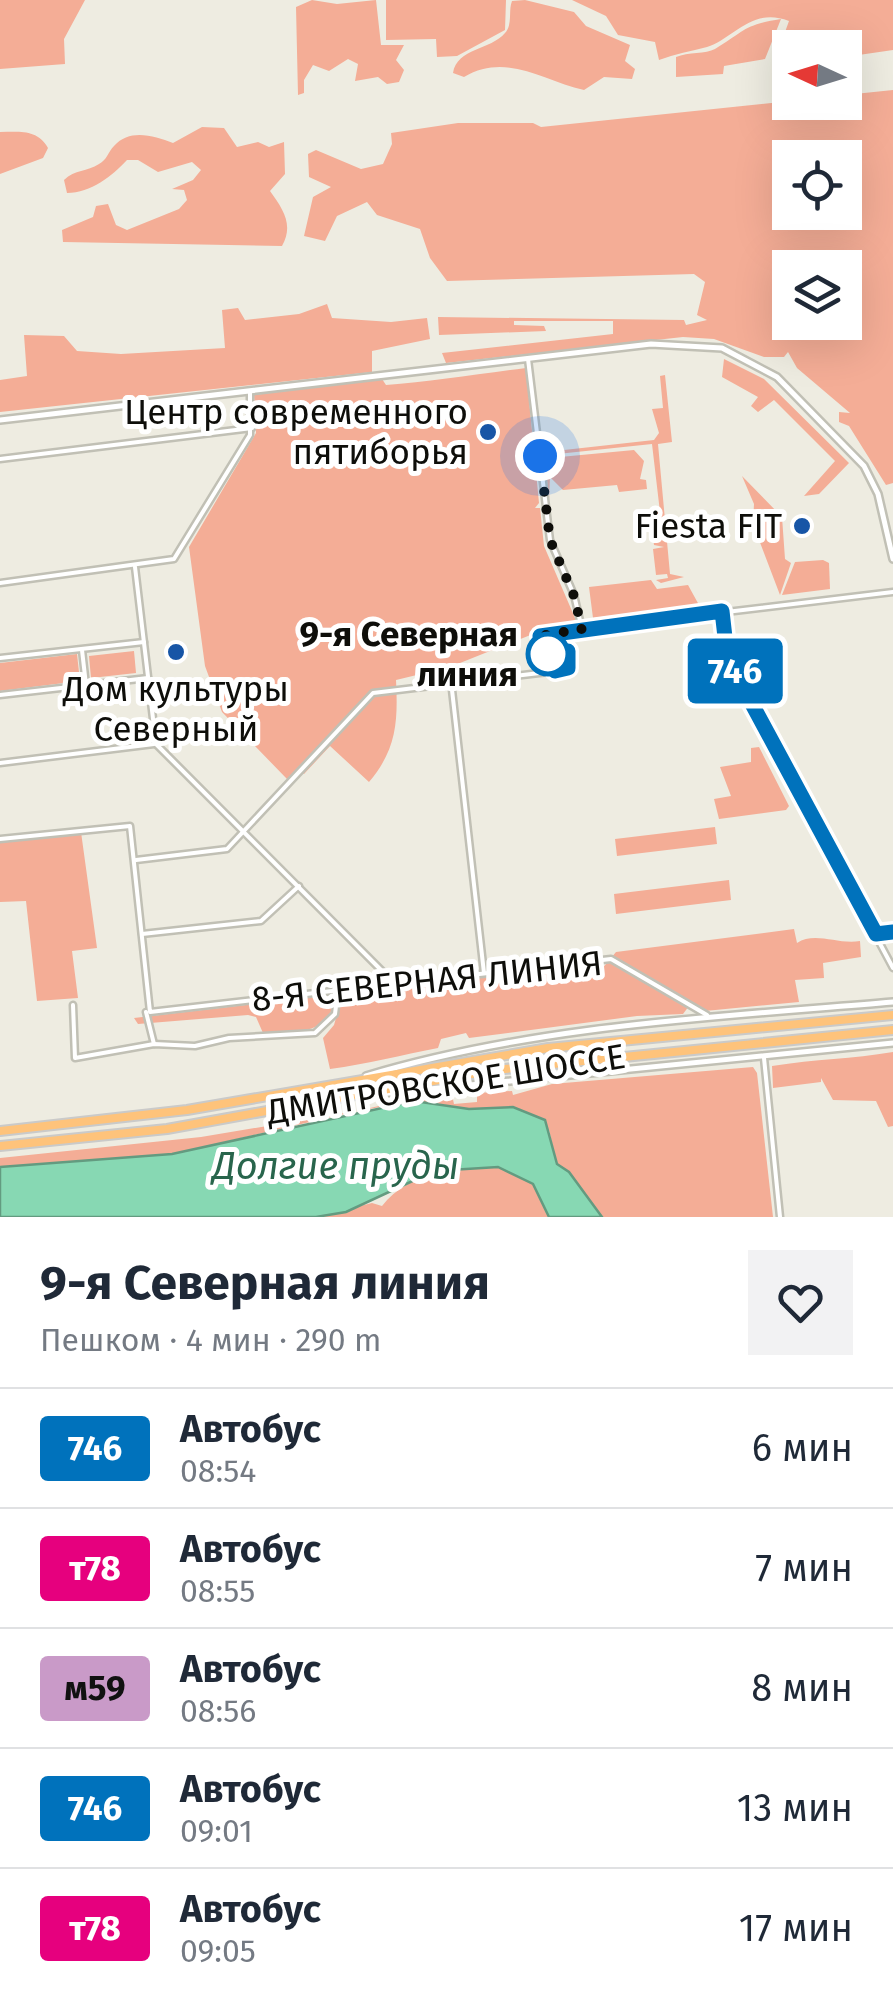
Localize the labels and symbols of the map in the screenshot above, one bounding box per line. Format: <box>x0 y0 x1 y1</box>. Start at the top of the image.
north arrow <box>772 30 862 120</box>
place label: Центр современного пятиборья <box>124 391 468 473</box>
marker: Центр современного пятиборья <box>477 421 499 443</box>
your location <box>515 431 565 481</box>
place label: Fiesta FIT <box>634 505 782 547</box>
marker: Fiesta FIT <box>791 515 813 537</box>
place label: 9-я Северная линия <box>300 613 518 695</box>
marker: 9-я Северная линия <box>527 633 569 675</box>
line badge: 746 <box>678 638 792 704</box>
marker: Дом культуры Северный <box>165 641 187 663</box>
place label: Дом культуры Северный <box>62 668 289 750</box>
street label: 8-Я СЕВЕРНАЯ ЛИНИЯ <box>250 942 604 1020</box>
street label: ДМИТРОВСКОЕ ШОССЕ <box>263 1035 628 1133</box>
water label: Долгие пруды <box>210 1143 459 1189</box>

